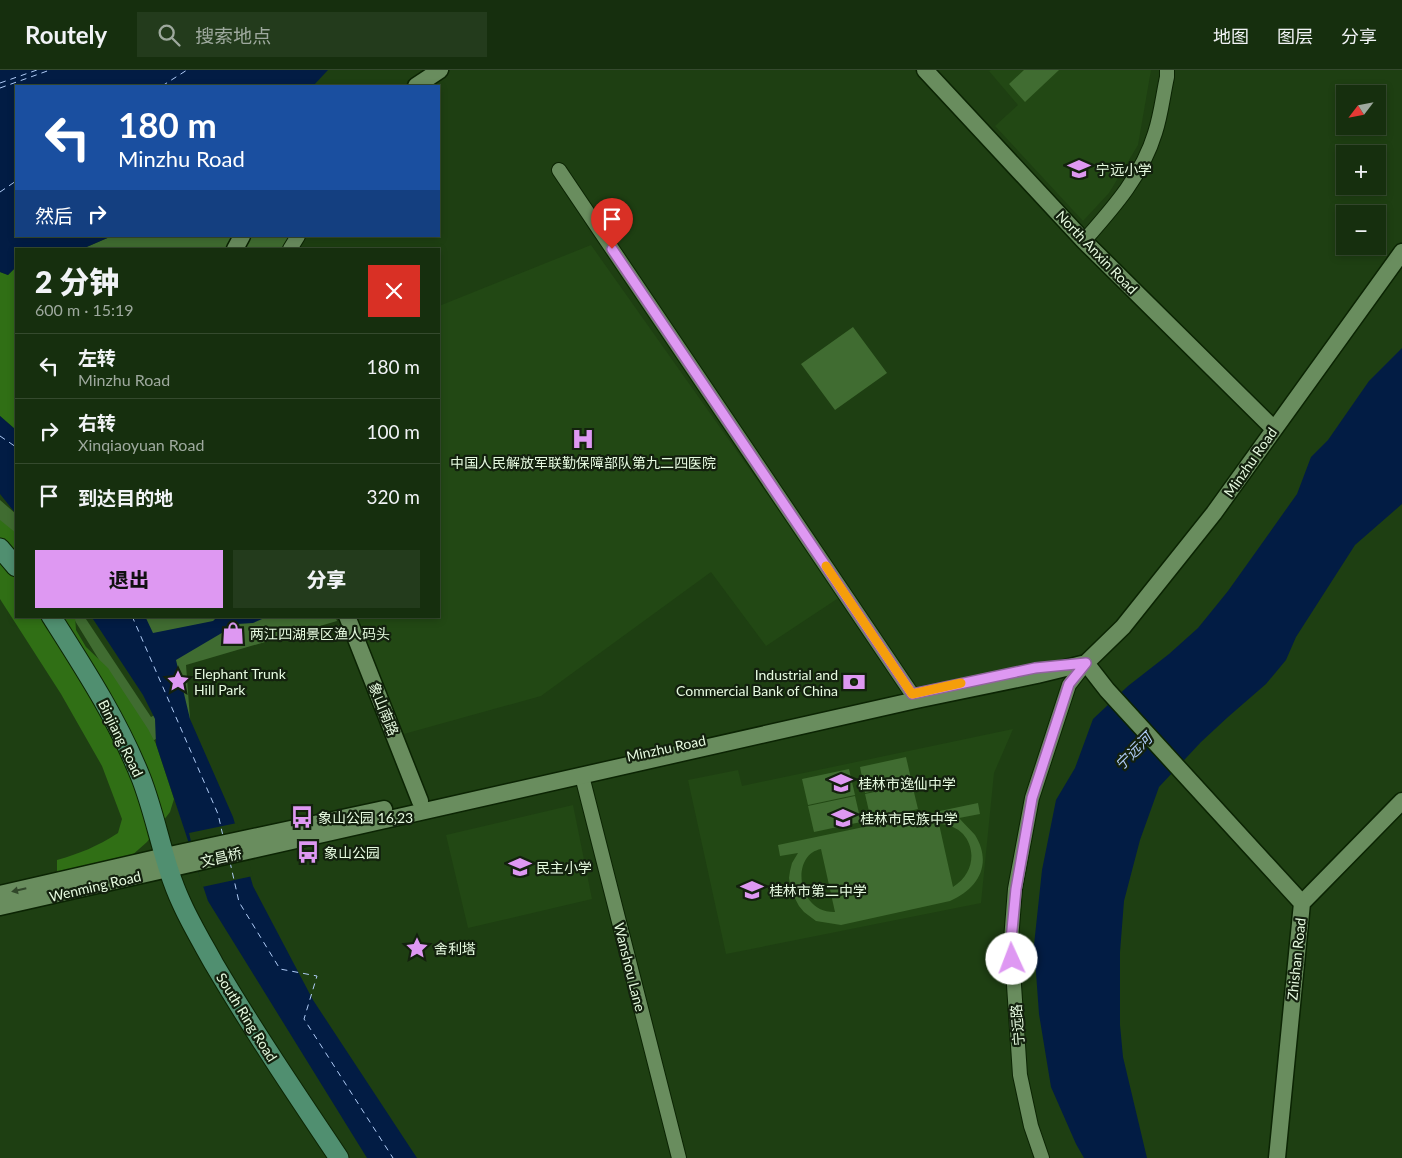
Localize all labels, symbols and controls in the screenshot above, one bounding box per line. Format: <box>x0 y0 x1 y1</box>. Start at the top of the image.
search box <box>137 12 487 57</box>
text: Routely <box>25 20 107 49</box>
icon: search <box>155 21 183 49</box>
text: 搜索地点 <box>195 24 271 47</box>
text: 地图 <box>1213 25 1249 47</box>
text: 图层 <box>1277 25 1313 47</box>
text: 分享 <box>1341 25 1377 47</box>
north arrow <box>1336 85 1386 135</box>
map controls <box>1336 85 1386 255</box>
text: 180 m <box>118 103 217 145</box>
icon: left <box>35 105 100 170</box>
text: Minzhu Road <box>118 145 245 172</box>
button: + <box>1336 145 1386 195</box>
school or university icon: 宁远小学 <box>1066 156 1092 182</box>
place label: 宁远小学 <box>1096 161 1152 178</box>
pin <box>591 198 633 249</box>
icon: right <box>83 200 111 228</box>
text: 然后 <box>35 204 73 227</box>
icon: arrive <box>598 205 626 233</box>
button: − <box>1336 205 1386 255</box>
street label: North Anxin Road <box>1053 207 1141 297</box>
text: 2 分钟 <box>35 263 119 299</box>
button: close <box>368 265 420 317</box>
text: 600 m · 15:19 <box>35 300 134 319</box>
text: 左转 <box>78 346 116 369</box>
icon: left <box>35 352 63 380</box>
text: 180 m <box>366 355 420 378</box>
text: Minzhu Road <box>78 370 170 389</box>
text: 右转 <box>78 411 116 434</box>
icon: right <box>35 417 63 445</box>
text: 100 m <box>366 420 420 443</box>
street label: Minzhu Road <box>1220 424 1280 500</box>
hospital icon: 中国人民解放军联勤保障部队第九二四医院 <box>570 426 596 452</box>
text: Xinqiaoyuan Road <box>78 435 204 454</box>
place label: 中国人民解放军联勤保障部队第九二四医院 <box>450 454 716 471</box>
icon: arrive <box>35 482 63 510</box>
text: 320 m <box>366 485 420 508</box>
text: 到达目的地 <box>78 486 173 509</box>
button: 退出 <box>35 550 223 608</box>
button: 分享 <box>233 550 420 608</box>
shop icon: 两江四湖景区渔人码头 <box>220 620 246 646</box>
place label: 两江四湖景区渔人码头 <box>250 625 390 642</box>
place label: Elephant Trunk Hill Park <box>194 665 287 698</box>
place label: Industrial and Commercial Bank of China <box>676 666 838 699</box>
place icon: Elephant Trunk Hill Park <box>165 668 191 694</box>
bank icon: Industrial and Commercial Bank of China <box>841 669 867 695</box>
street label: 象山南路 <box>366 680 402 738</box>
street label: Binjiang Road <box>95 697 147 779</box>
water label: 宁远河 <box>1111 727 1157 773</box>
street label: Minzhu Road <box>625 731 707 765</box>
school or university icon: 桂林市逸仙中学 <box>828 770 854 796</box>
place label: 桂林市逸仙中学 <box>858 775 956 792</box>
bus stop icon: 象山公园 16,23 <box>289 804 315 830</box>
school or university icon: 桂林市民族中学 <box>830 805 856 831</box>
place label: 象山公园 16,23 <box>318 809 413 826</box>
place label: 桂林市民族中学 <box>860 810 958 827</box>
bus stop icon: 象山公园 <box>295 839 321 865</box>
street label: 文昌桥 <box>199 844 243 870</box>
place label: 象山公园 <box>324 844 380 861</box>
school or university icon: 民主小学 <box>507 854 533 880</box>
place label: 民主小学 <box>536 859 592 876</box>
street label: Wenming Road <box>48 867 142 905</box>
school or university icon: 桂林市第二中学 <box>739 877 765 903</box>
place label: 桂林市第二中学 <box>769 882 867 899</box>
one-way arrow <box>12 886 27 894</box>
street label: Zhishan Road <box>1283 917 1309 1001</box>
street label: Wanshou Lane <box>611 921 649 1013</box>
position arrow <box>985 932 1037 984</box>
place icon: 舍利塔 <box>404 935 430 961</box>
place label: 舍利塔 <box>434 940 476 957</box>
street label: South Ring Road <box>213 969 281 1065</box>
street label: 宁远路 <box>1007 1003 1027 1047</box>

